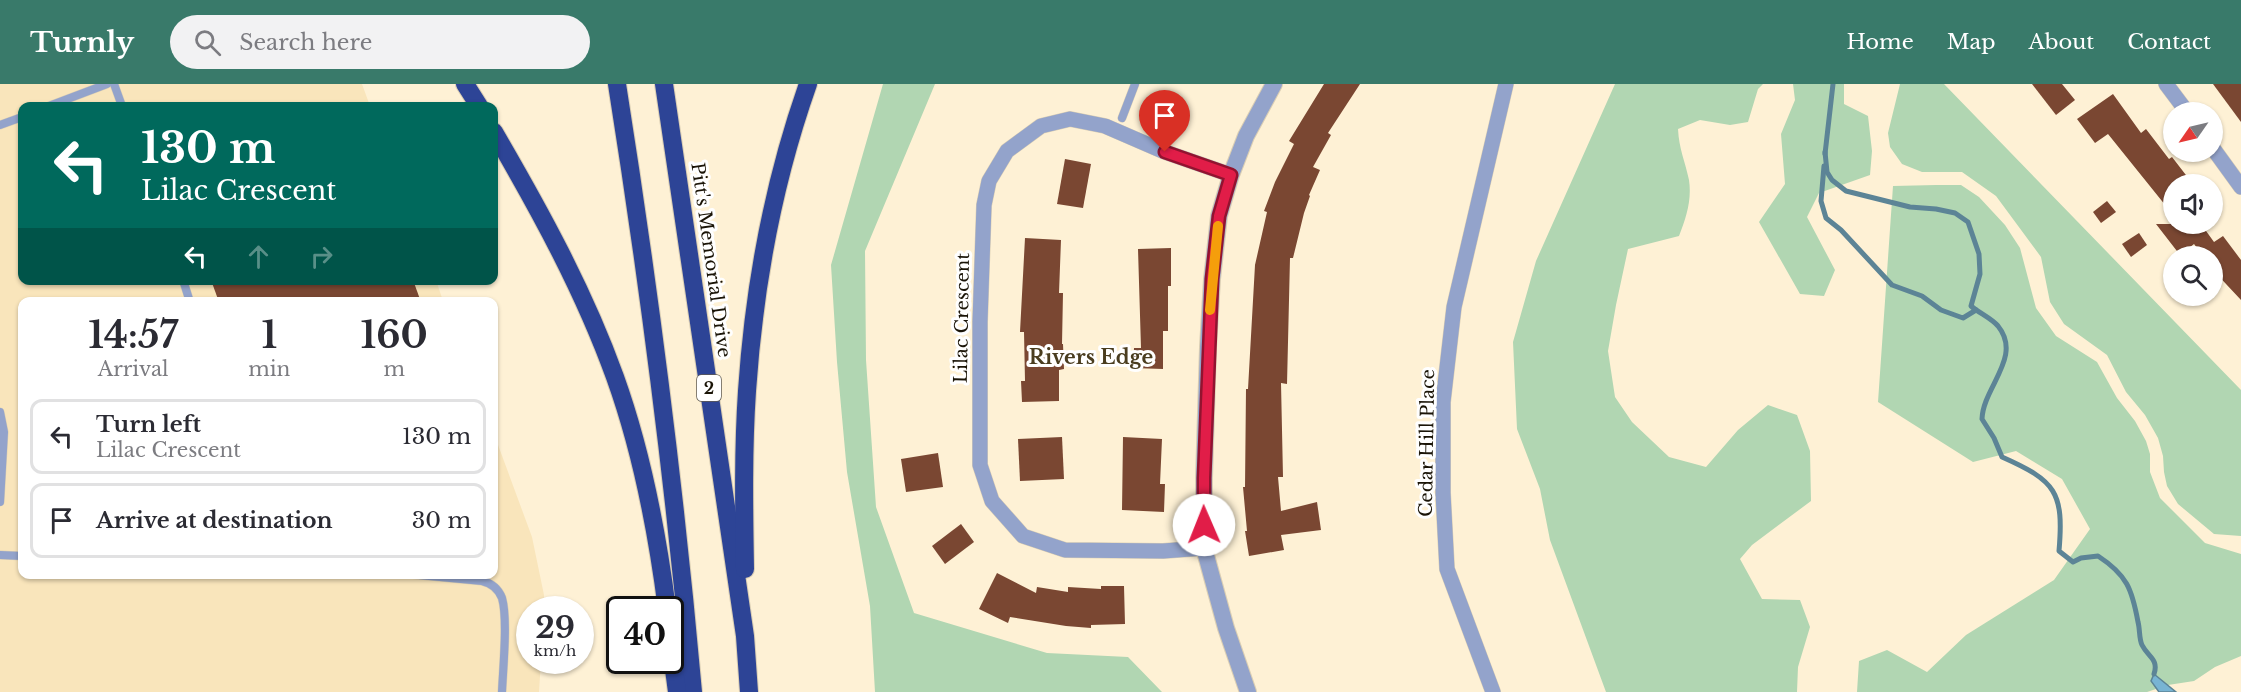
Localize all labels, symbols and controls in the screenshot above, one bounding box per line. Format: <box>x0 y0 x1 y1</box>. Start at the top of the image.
search box <box>170 15 590 69</box>
text: Turnly <box>30 25 134 60</box>
icon: search <box>191 26 224 59</box>
text: Search here <box>239 29 372 56</box>
text: Home <box>1847 29 1914 55</box>
text: Map <box>1947 29 1995 55</box>
text: About <box>2028 29 2094 55</box>
text: Contact <box>2127 29 2211 55</box>
pin <box>1139 90 1190 152</box>
icon: arrive <box>1148 99 1181 132</box>
north arrow <box>2163 102 2223 162</box>
map controls <box>2163 102 2223 306</box>
text: 130 m <box>141 122 275 174</box>
icon: left <box>42 126 120 204</box>
street label: Pitt's Memorial Drive <box>686 161 736 359</box>
text: Lilac Crescent <box>141 174 337 207</box>
button: sound <box>2163 174 2223 234</box>
icon: left <box>179 240 212 273</box>
icon: ahead <box>242 240 275 273</box>
icon: right <box>305 240 338 273</box>
button: search <box>2163 246 2223 306</box>
street label: Lilac Crescent <box>950 252 974 383</box>
text: 14:57 <box>88 313 178 358</box>
text: 1 <box>261 313 277 358</box>
text: 160 <box>361 313 428 358</box>
district label: Rivers Edge <box>1029 345 1153 369</box>
text: Arrival <box>98 357 169 381</box>
text: min <box>248 357 290 381</box>
text: m <box>383 357 405 381</box>
street label: Cedar Hill Place <box>1415 369 1439 517</box>
road number: 2 <box>697 375 721 401</box>
text: Turn left <box>96 411 201 438</box>
icon: left <box>45 420 78 453</box>
text: 130 m <box>402 423 471 450</box>
text: Lilac Crescent <box>96 438 241 462</box>
position arrow <box>1172 493 1236 557</box>
icon: arrive <box>45 504 78 537</box>
text: Arrive at destination <box>96 507 333 534</box>
text: 30 m <box>412 507 471 534</box>
speed limit sign: 40 <box>606 596 684 674</box>
text: 29 <box>535 609 575 646</box>
text: km/h <box>534 641 576 660</box>

